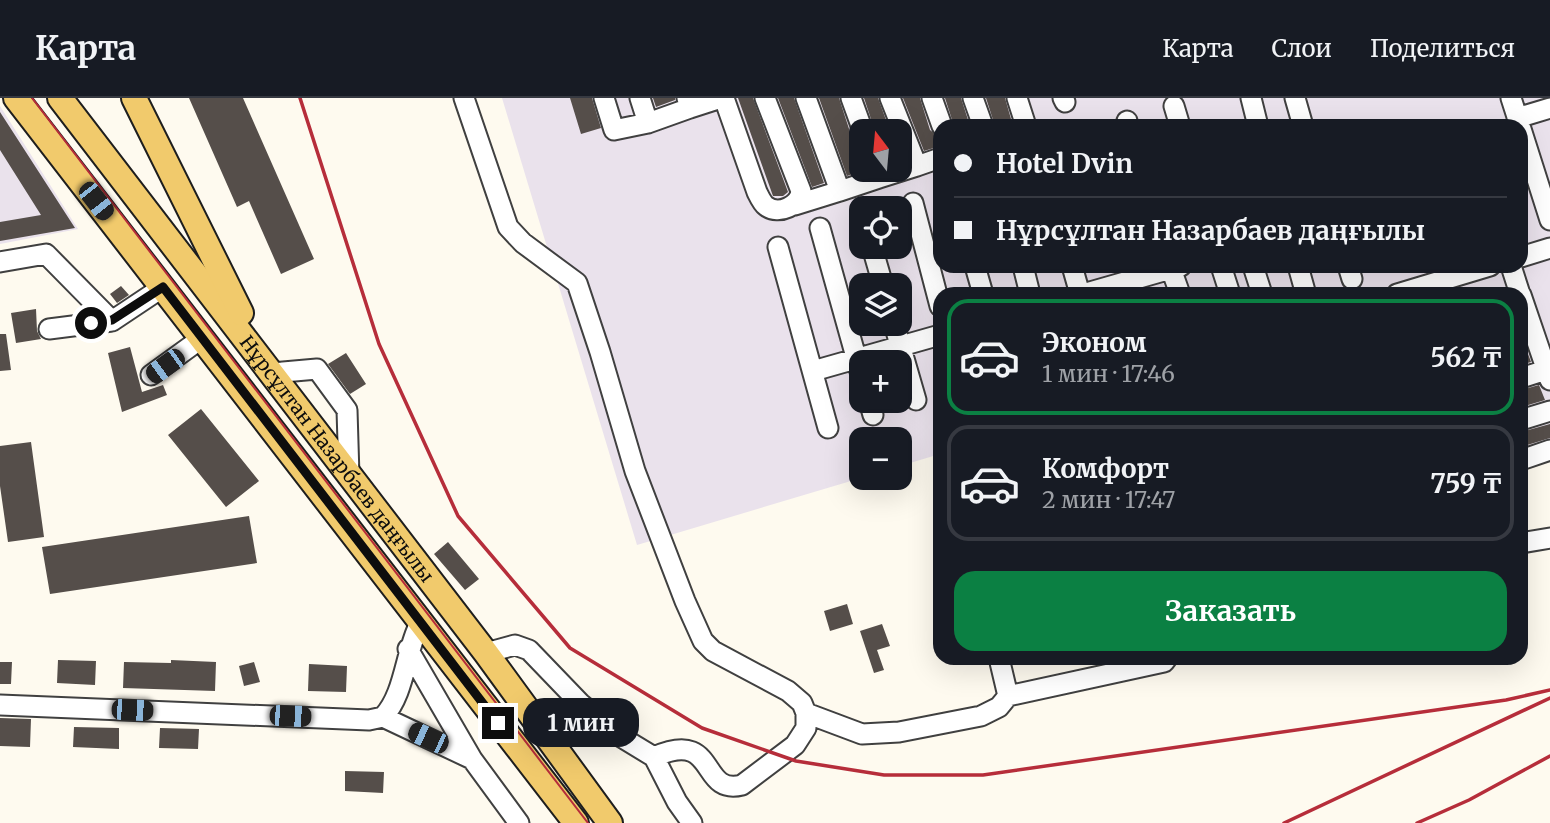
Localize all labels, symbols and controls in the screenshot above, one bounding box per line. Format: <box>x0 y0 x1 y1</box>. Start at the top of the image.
text: Карта <box>35 28 136 69</box>
text: Карта <box>1162 33 1234 64</box>
text: Слои <box>1272 33 1332 64</box>
text: Поделиться <box>1370 33 1515 64</box>
north arrow <box>849 119 912 182</box>
map controls <box>849 119 912 490</box>
text: Hotel Dvin <box>996 147 1133 180</box>
car <box>75 178 118 224</box>
button: locate <box>849 196 912 259</box>
text: Нұрсұлтан Назарбаев даңғылы <box>996 214 1425 247</box>
button: layers <box>849 273 912 336</box>
route start <box>75 307 107 339</box>
icon: car <box>958 326 1021 389</box>
text: Эконом <box>1042 326 1147 359</box>
street label: Нұрсұлтан Назарбаев даңғылы <box>235 331 439 587</box>
text: 562 ₸ <box>1430 341 1503 374</box>
car <box>142 345 189 387</box>
button: + <box>849 350 912 413</box>
text: 1 мин · 17:46 <box>1042 359 1175 388</box>
button: − <box>849 427 912 490</box>
icon: car <box>958 452 1021 515</box>
text: Комфорт <box>1042 452 1169 485</box>
text: 759 ₸ <box>1430 467 1503 500</box>
text: 2 мин · 17:47 <box>1042 485 1175 514</box>
button: Заказать <box>954 571 1507 651</box>
callout: 1 мин <box>522 698 638 748</box>
car <box>111 699 154 721</box>
car <box>269 705 312 727</box>
route end <box>482 707 514 739</box>
text: 1 мин <box>547 708 615 737</box>
car <box>405 720 452 756</box>

